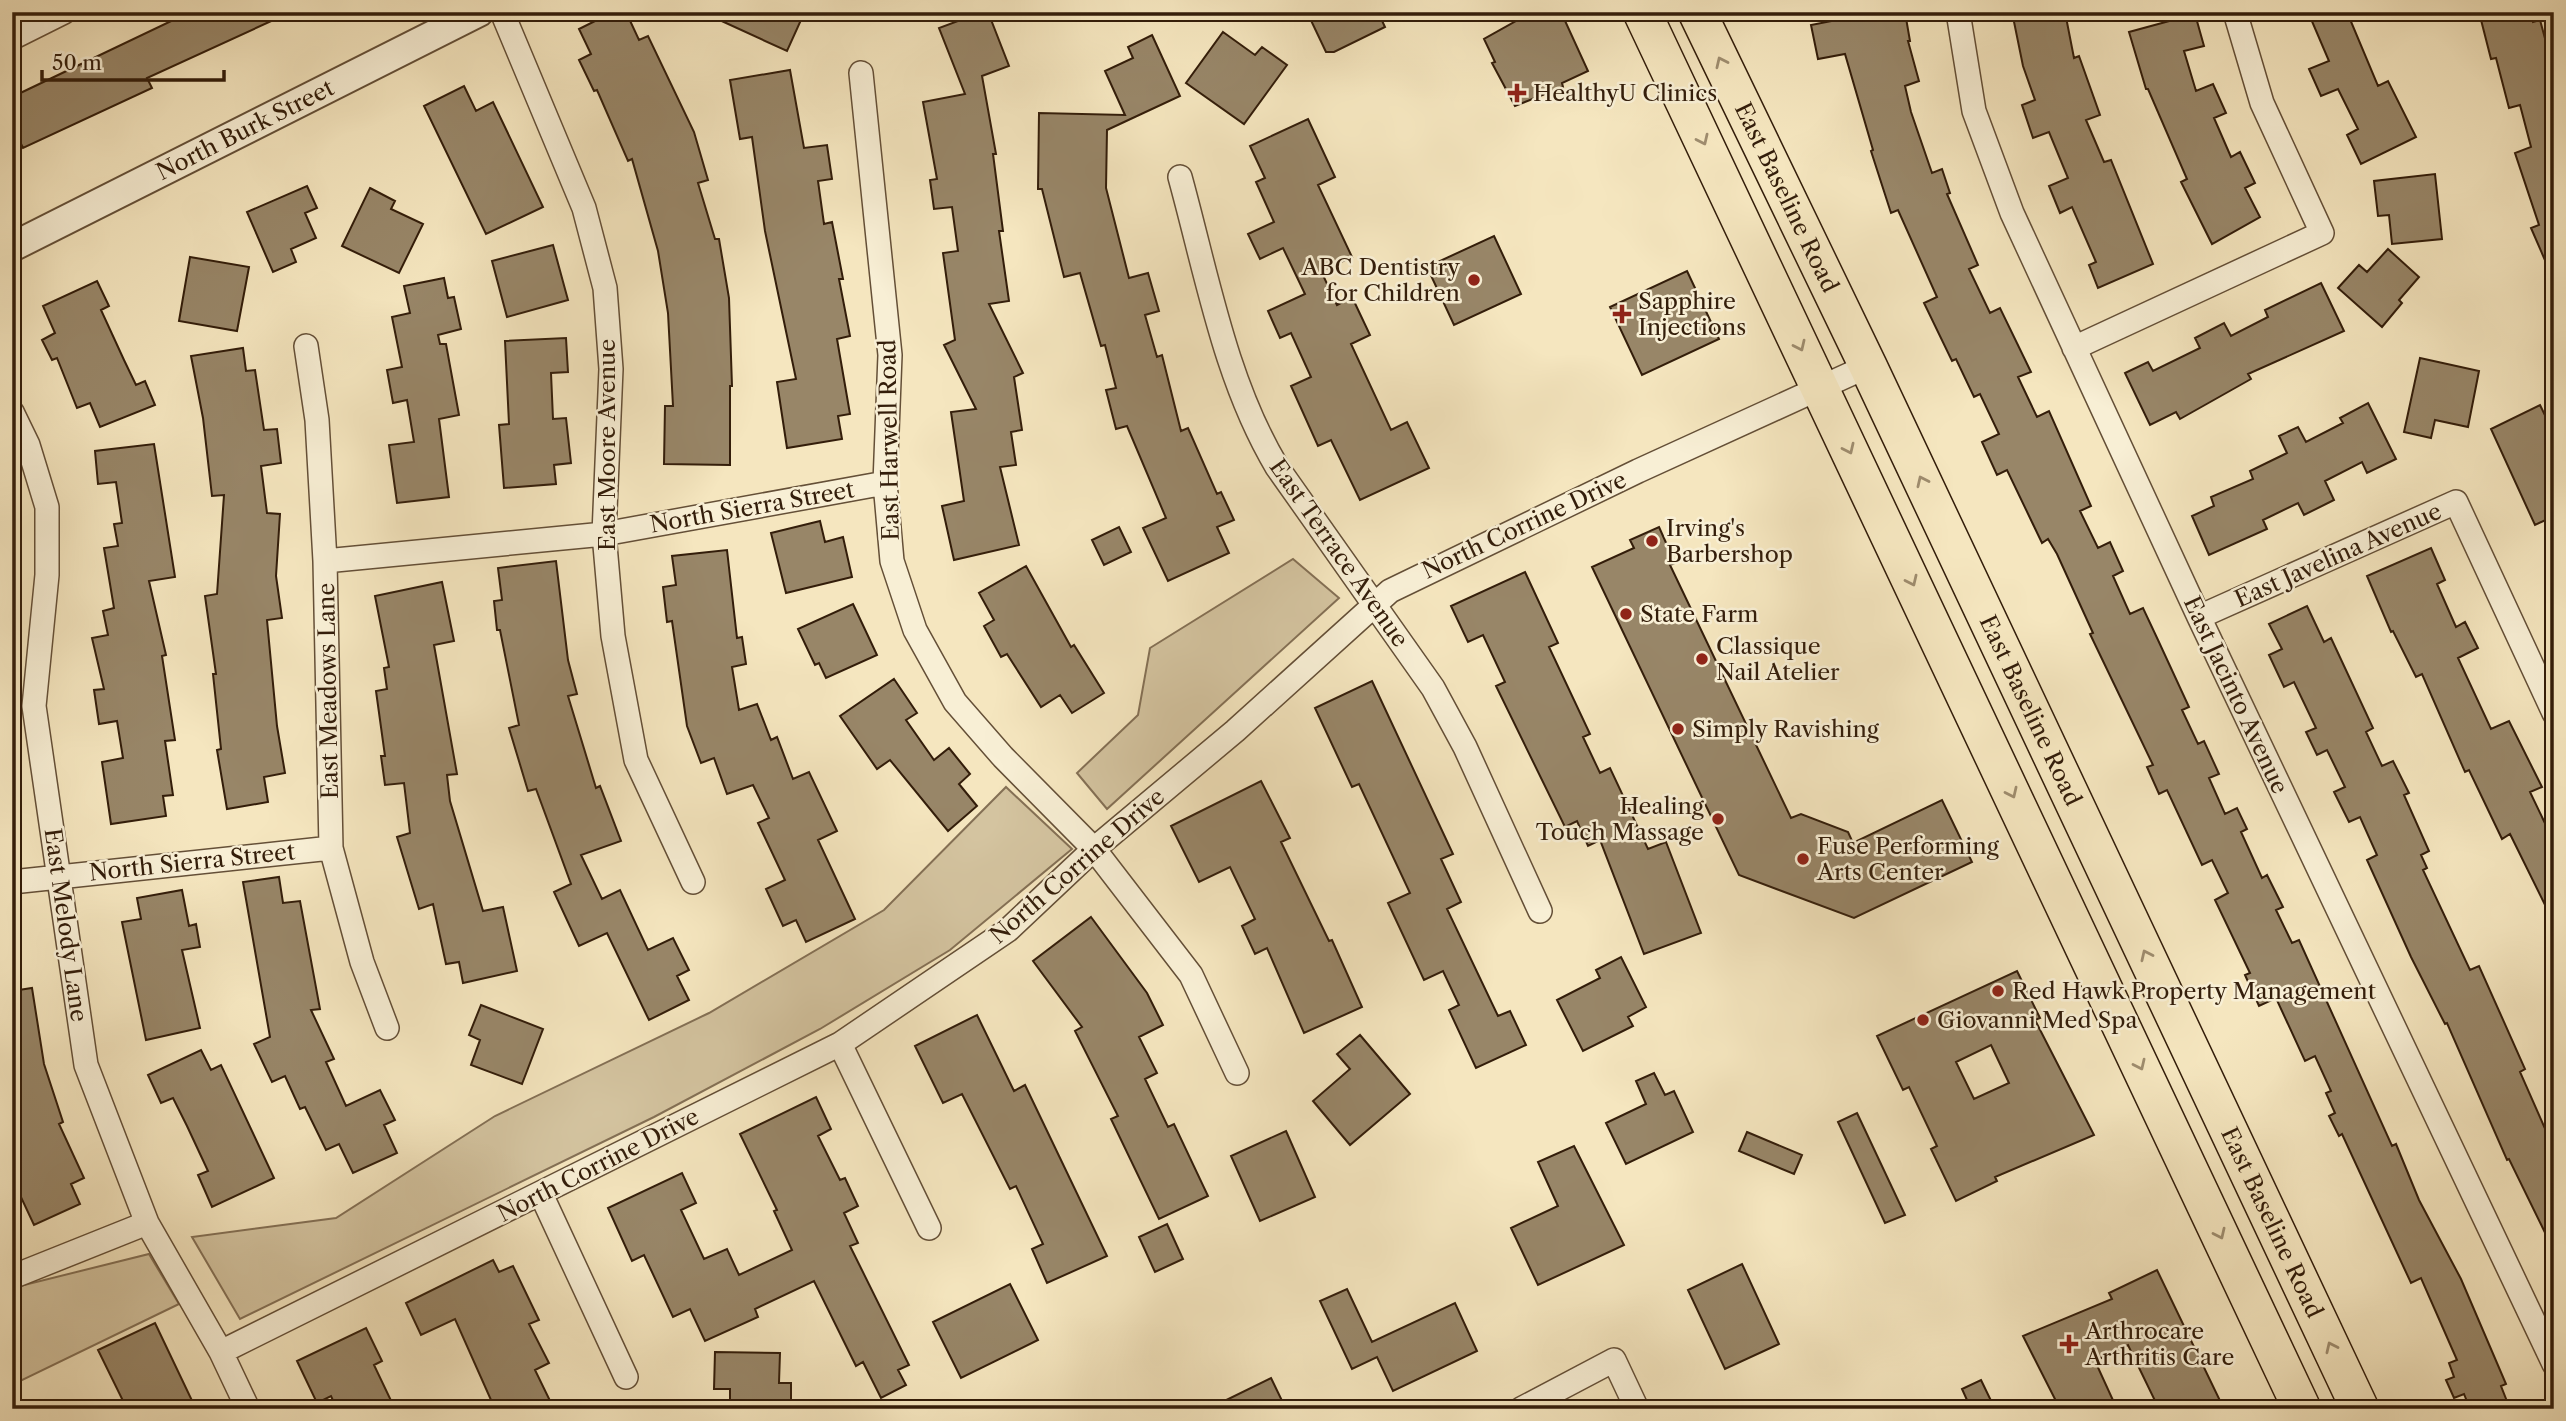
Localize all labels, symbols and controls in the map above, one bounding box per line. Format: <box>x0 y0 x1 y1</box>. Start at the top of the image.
scale bar <box>42 38 224 82</box>
text: 50 m <box>52 50 102 75</box>
one-way arrow <box>1715 57 1729 69</box>
street label: North Burk Street <box>152 73 339 186</box>
place label: HealthyU Clinics <box>1533 79 1717 107</box>
marker: HealthyU Clinics <box>1507 83 1527 103</box>
street label: East Baseline Road <box>1729 98 1844 297</box>
one-way arrow <box>1695 133 1709 145</box>
place label: ABC Dentistry for Children <box>1300 253 1460 307</box>
marker: ABC Dentistry for Children <box>1466 272 1482 288</box>
place label: Sapphire Injections <box>1638 287 1746 341</box>
marker: Sapphire Injections <box>1612 304 1632 324</box>
street label: East Moore Avenue <box>593 339 621 551</box>
street label: East Harwell Road <box>873 339 905 541</box>
one-way arrow <box>1792 339 1806 351</box>
one-way arrow <box>1841 442 1855 455</box>
street label: East Terrace Avenue <box>1264 454 1414 652</box>
street label: North Corrine Drive <box>1417 465 1631 585</box>
street label: North Sierra Street <box>648 475 856 539</box>
one-way arrow <box>1917 476 1931 488</box>
street label: East Javelina Avenue <box>2230 497 2446 613</box>
place label: Irving's Barbershop <box>1666 514 1793 568</box>
marker: Irving's Barbershop <box>1644 533 1660 549</box>
one-way arrow <box>1903 574 1917 586</box>
street label: East Meadows Lane <box>312 583 344 799</box>
street label: East Jacinto Avenue <box>2178 592 2294 798</box>
place label: State Farm <box>1640 600 1759 628</box>
marker: State Farm <box>1618 606 1634 622</box>
street label: East Baseline Road <box>1974 611 2087 810</box>
place label: Classique Nail Atelier <box>1716 632 1840 686</box>
marker: Classique Nail Atelier <box>1694 651 1710 667</box>
place label: Simply Ravishing <box>1692 715 1880 743</box>
marker: Simply Ravishing <box>1670 721 1686 737</box>
street label: North Corrine Drive <box>984 783 1170 949</box>
one-way arrow <box>2004 786 2018 798</box>
place label: Healing Touch Massage <box>1536 792 1705 846</box>
marker: Healing Touch Massage <box>1710 811 1726 827</box>
street label: East Melody Lane <box>39 826 93 1024</box>
place label: Fuse Performing Arts Center <box>1816 832 2000 886</box>
street label: North Sierra Street <box>88 837 296 887</box>
marker: Fuse Performing Arts Center <box>1795 851 1811 867</box>
one-way arrow <box>2141 950 2155 962</box>
place label: Red Hawk Property Management <box>2012 977 2376 1005</box>
marker: Red Hawk Property Management <box>1990 983 2006 999</box>
place label: Giovanni Med Spa <box>1937 1006 2138 1034</box>
marker: Giovanni Med Spa <box>1915 1012 1931 1028</box>
one-way arrow <box>2132 1058 2146 1070</box>
street label: North Corrine Drive <box>493 1102 703 1228</box>
street label: East Baseline Road <box>2215 1123 2329 1322</box>
one-way arrow <box>2212 1227 2226 1239</box>
place label: Arthrocare Arthritis Care <box>2084 1317 2234 1371</box>
marker: Arthrocare Arthritis Care <box>2059 1334 2079 1354</box>
one-way arrow <box>2325 1342 2339 1354</box>

